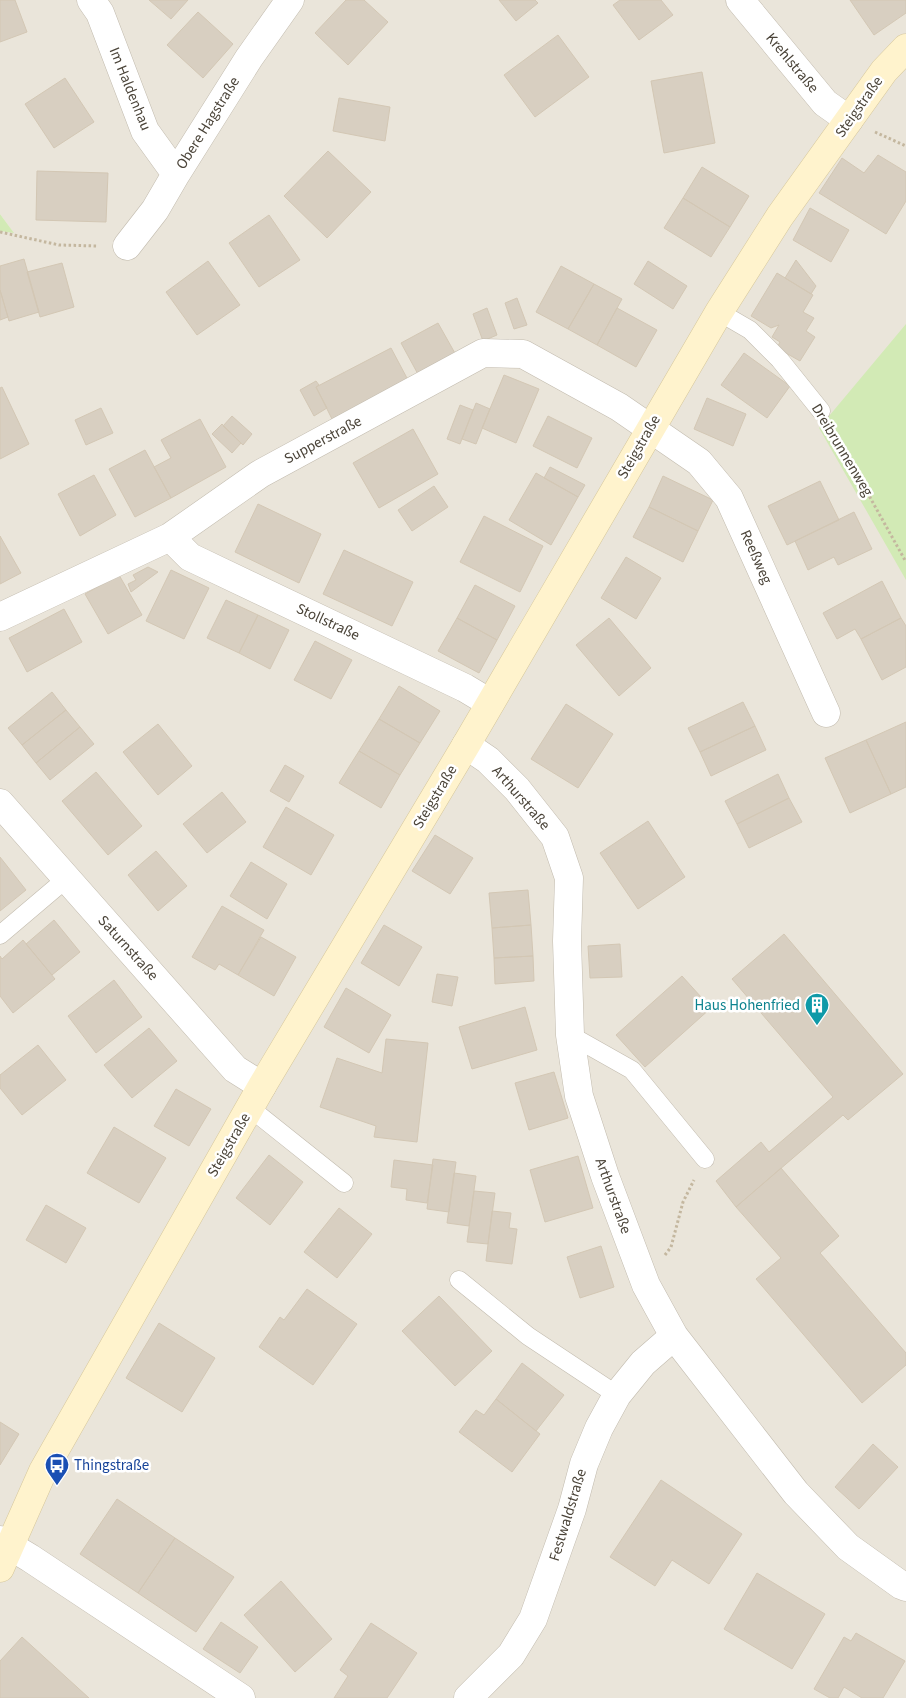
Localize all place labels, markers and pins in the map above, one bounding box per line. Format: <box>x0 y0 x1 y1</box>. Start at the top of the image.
building icon: Haus Hohenfried <box>804 992 830 1026</box>
place label: Haus Hohenfried <box>694 995 800 1016</box>
bus stop icon: Thingstraße <box>44 1452 70 1486</box>
place label: Thingstraße <box>74 1455 149 1476</box>

